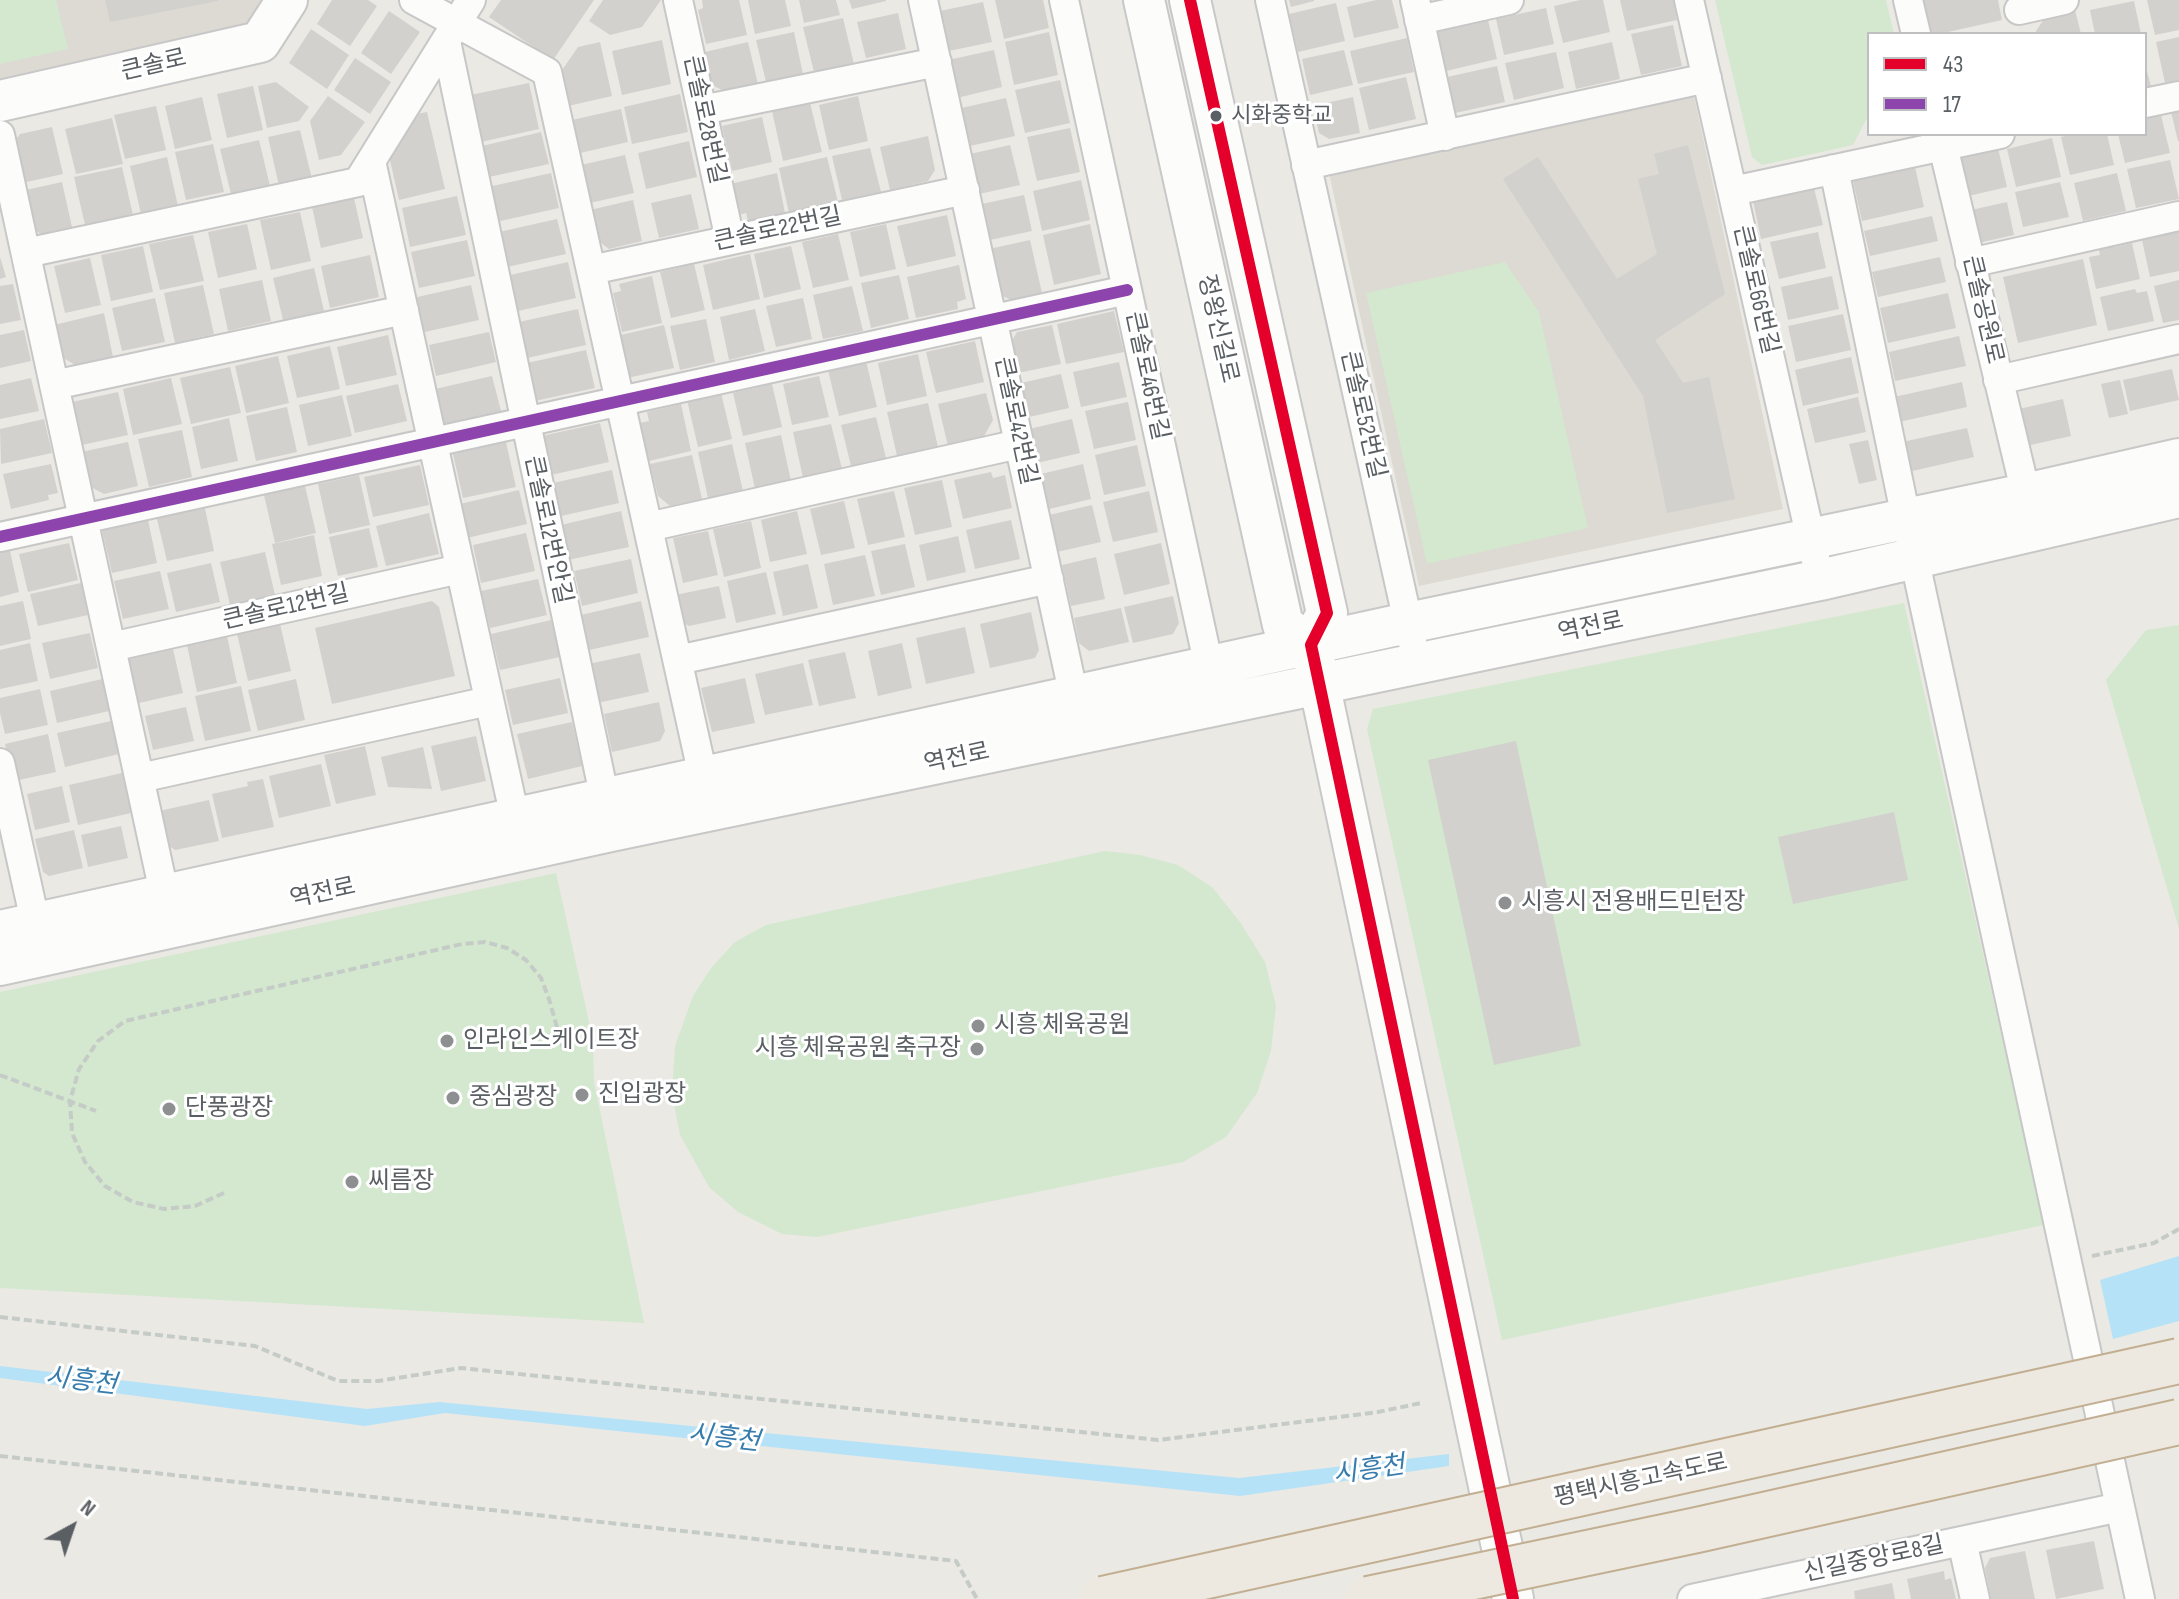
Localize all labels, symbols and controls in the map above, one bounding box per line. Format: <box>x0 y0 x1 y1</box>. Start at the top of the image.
legend <box>1867 32 2147 136</box>
street label: 큰솔로 <box>118 45 190 87</box>
text: 43 <box>1943 50 1963 79</box>
street label: 큰솔로28번길 <box>676 53 732 187</box>
text: 17 <box>1943 90 1961 119</box>
place label: 시화중학교 <box>1231 103 1332 129</box>
marker: 시화중학교 <box>1208 108 1224 124</box>
street label: 큰솔로22번길 <box>711 202 845 258</box>
street label: 큰솔로66번길 <box>1726 223 1784 357</box>
street label: 큰솔공원로 <box>1956 253 2008 367</box>
street label: 정왕신길로 <box>1191 272 1243 386</box>
street label: 큰솔로46번길 <box>1118 309 1174 443</box>
street label: 큰솔로52번길 <box>1333 348 1391 482</box>
street label: 큰솔로42번길 <box>987 354 1043 488</box>
street label: 큰솔로12번안길 <box>517 453 577 607</box>
street label: 큰솔로12번길 <box>220 579 352 637</box>
street label: 역전로 <box>1556 607 1626 649</box>
street label: 역전로 <box>922 738 992 780</box>
street label: 역전로 <box>288 873 358 915</box>
place label: 시흥시 전용배드민턴장 <box>1521 889 1746 917</box>
marker: 시흥시 전용배드민턴장 <box>1496 894 1514 912</box>
place label: 시흥 체육공원 <box>994 1012 1130 1040</box>
marker: 시흥 체육공원 <box>969 1017 987 1035</box>
place label: 인라인스케이트장 <box>463 1027 640 1055</box>
marker: 인라인스케이트장 <box>438 1032 456 1050</box>
place label: 시흥 체육공원 축구장 <box>755 1035 961 1063</box>
marker: 시흥 체육공원 축구장 <box>968 1040 986 1058</box>
place label: 진입광장 <box>598 1081 686 1109</box>
place label: 중심광장 <box>469 1084 557 1112</box>
marker: 진입광장 <box>573 1086 591 1104</box>
marker: 중심광장 <box>444 1089 462 1107</box>
place label: 단풍광장 <box>185 1095 273 1123</box>
marker: 단풍광장 <box>160 1100 178 1118</box>
place label: 씨름장 <box>368 1168 434 1196</box>
marker: 씨름장 <box>343 1173 361 1191</box>
water label: 시흥천 <box>43 1362 119 1402</box>
water label: 시흥천 <box>686 1419 762 1459</box>
street label: 평택시흥고속도로 <box>1552 1449 1730 1513</box>
water label: 시흥천 <box>1331 1451 1407 1491</box>
north arrow <box>32 1487 112 1567</box>
text: N <box>75 1494 101 1522</box>
street label: 신길중앙로8길 <box>1801 1531 1947 1589</box>

